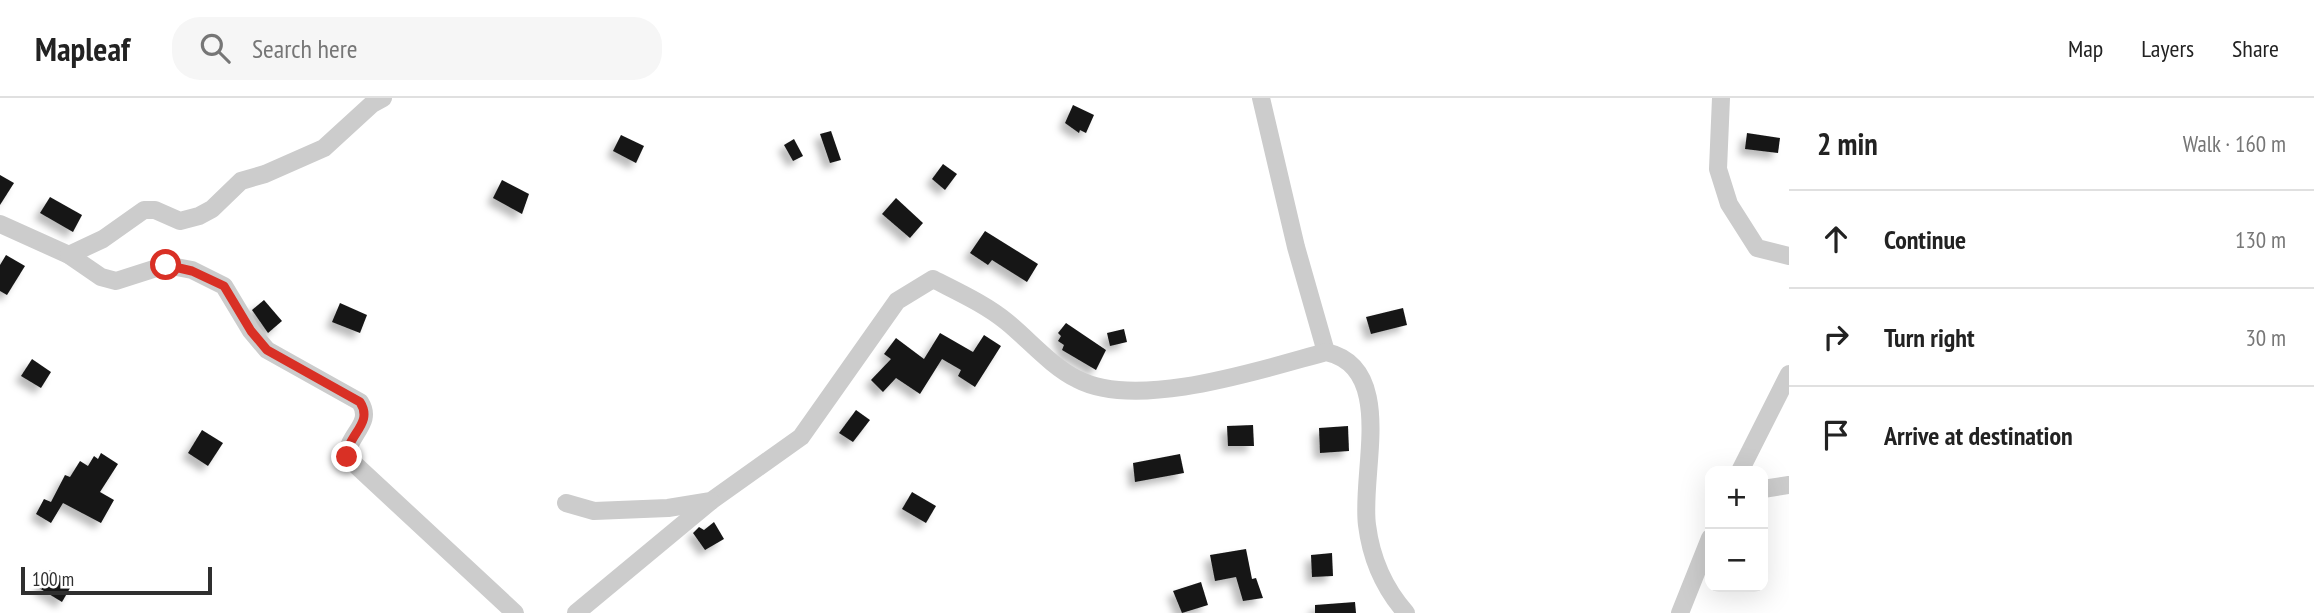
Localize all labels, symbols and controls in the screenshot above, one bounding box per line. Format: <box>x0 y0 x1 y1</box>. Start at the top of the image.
search box <box>172 17 662 80</box>
text: Mapleaf <box>35 27 130 70</box>
icon: search <box>196 29 234 67</box>
text: Search here <box>252 32 358 65</box>
text: Map <box>2068 33 2103 64</box>
text: Layers <box>2141 33 2194 64</box>
text: Share <box>2232 33 2279 64</box>
text: 2 min <box>1817 124 1878 163</box>
text: Walk · 160 m <box>2183 129 2286 158</box>
icon: ahead <box>1817 220 1855 258</box>
text: Continue <box>1884 223 1966 256</box>
text: 130 m <box>2235 225 2286 254</box>
route start <box>150 249 181 280</box>
icon: right <box>1817 318 1855 356</box>
text: Turn right <box>1884 321 1975 354</box>
text: 30 m <box>2245 323 2286 352</box>
icon: arrive <box>1817 416 1855 454</box>
text: Arrive at destination <box>1884 419 2073 452</box>
route end <box>331 441 362 472</box>
map controls <box>1705 466 1768 592</box>
button: + <box>1705 466 1768 529</box>
button: − <box>1705 529 1768 592</box>
scale bar <box>21 564 212 596</box>
text: 100 m <box>32 567 74 591</box>

